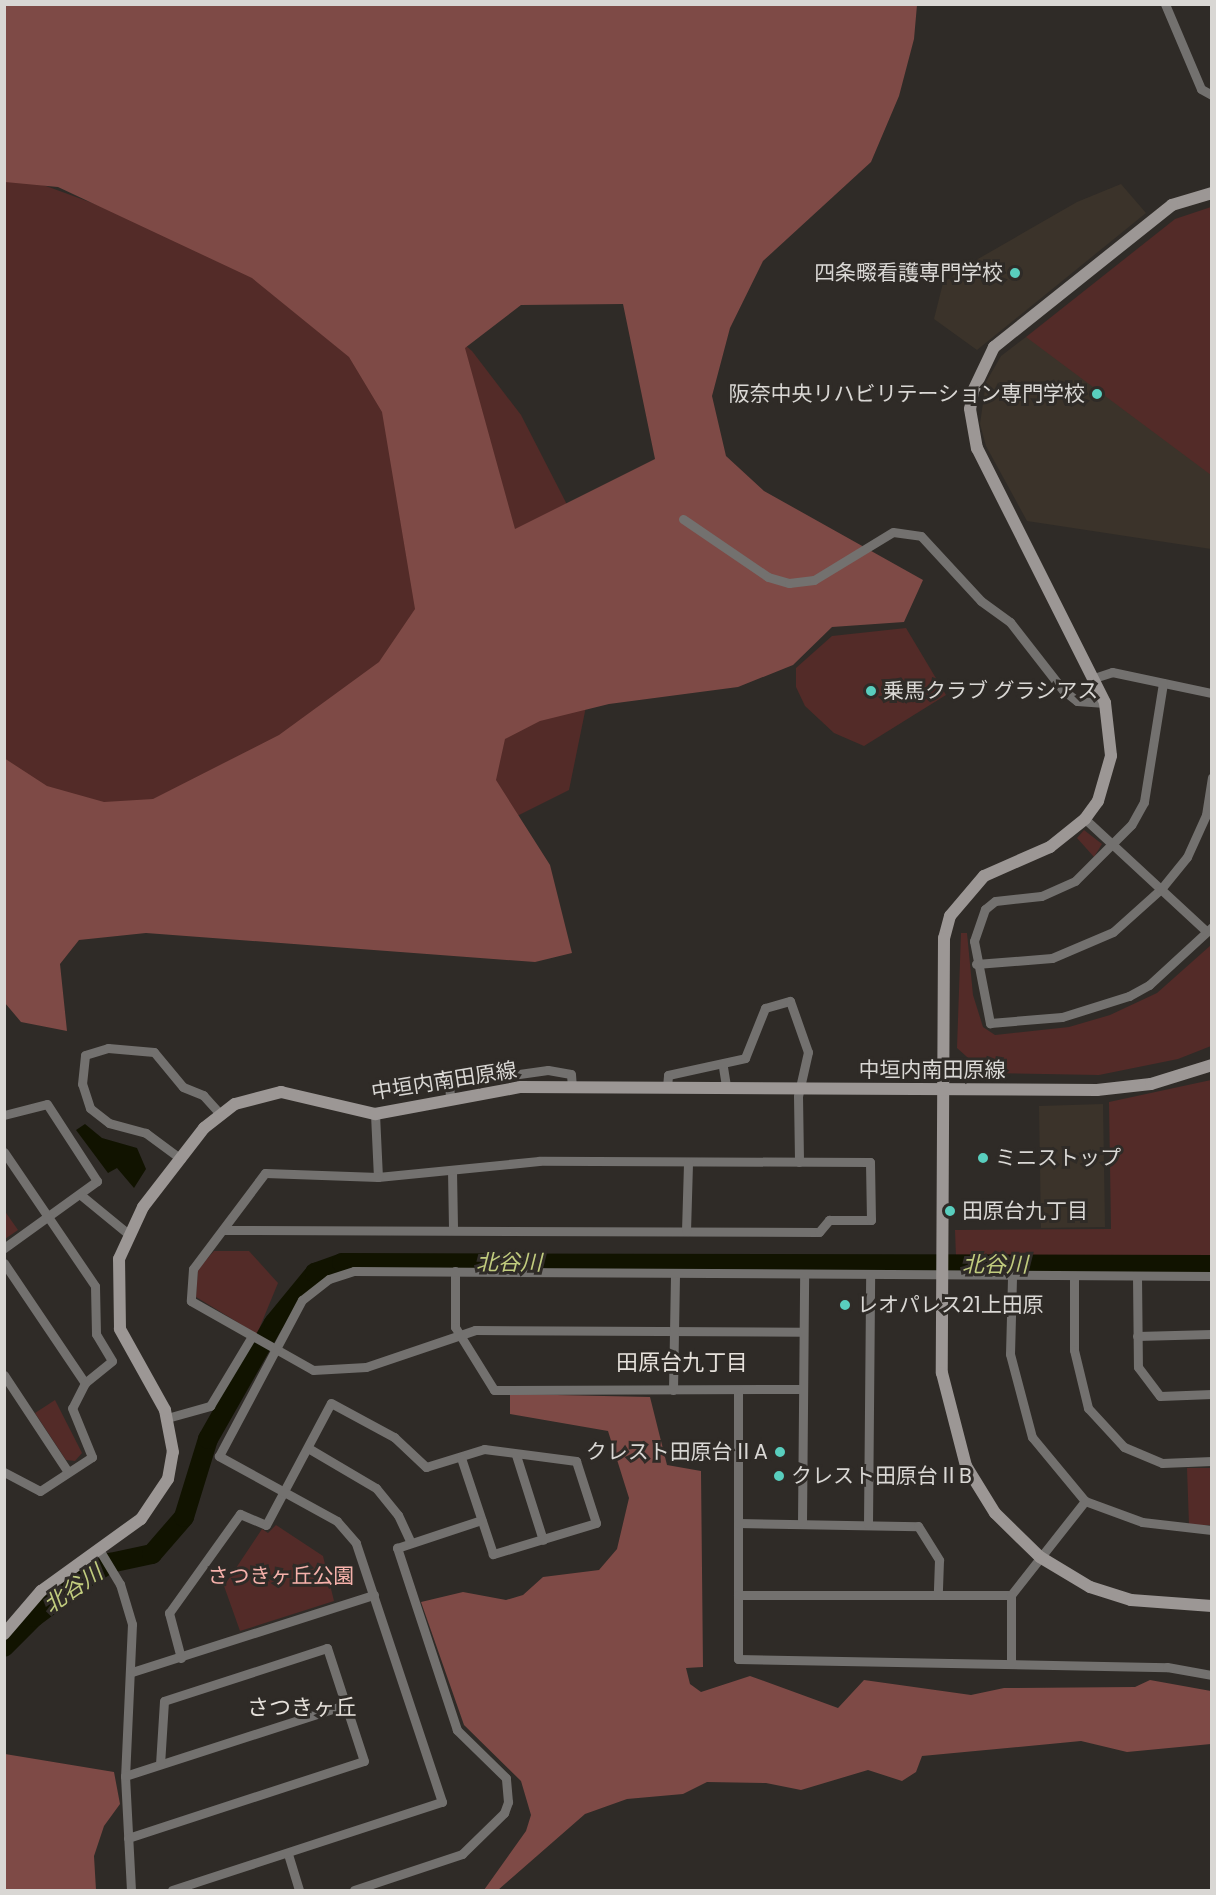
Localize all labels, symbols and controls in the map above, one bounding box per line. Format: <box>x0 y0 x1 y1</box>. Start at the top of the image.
place label: 四条畷看護専門学校 <box>814 260 1003 286</box>
marker: 四条畷看護専門学校 <box>1008 266 1022 280</box>
place label: 阪奈中央リハビリテーション専門学校 <box>728 381 1085 407</box>
marker: 阪奈中央リハビリテーション専門学校 <box>1090 387 1104 401</box>
place label: 乗馬クラブ グラシアス <box>883 678 1099 704</box>
marker: 乗馬クラブ グラシアス <box>864 684 878 698</box>
street label: 中垣内南田原線 <box>369 1057 519 1105</box>
street label: 中垣内南田原線 <box>859 1057 1005 1083</box>
place label: ミニストップ <box>995 1145 1121 1171</box>
marker: ミニストップ <box>976 1151 990 1165</box>
place label: 田原台九丁目 <box>962 1198 1088 1224</box>
marker: 田原台九丁目 <box>943 1204 957 1218</box>
water label: 北谷川 <box>476 1250 542 1276</box>
water label: 北谷川 <box>962 1252 1028 1278</box>
place label: レオパレス21上田原 <box>857 1292 1044 1318</box>
marker: レオパレス21上田原 <box>838 1298 852 1312</box>
district label: 田原台九丁目 <box>616 1350 748 1376</box>
place label: クレスト田原台ⅡA <box>586 1439 768 1465</box>
marker: クレスト田原台ⅡA <box>773 1445 787 1459</box>
place label: クレスト田原台ⅡB <box>791 1463 972 1489</box>
marker: クレスト田原台ⅡB <box>772 1469 786 1483</box>
water label: 北谷川 <box>38 1559 108 1619</box>
park label: さつきヶ丘公園 <box>208 1563 354 1589</box>
district label: さつきヶ丘 <box>247 1695 357 1721</box>

